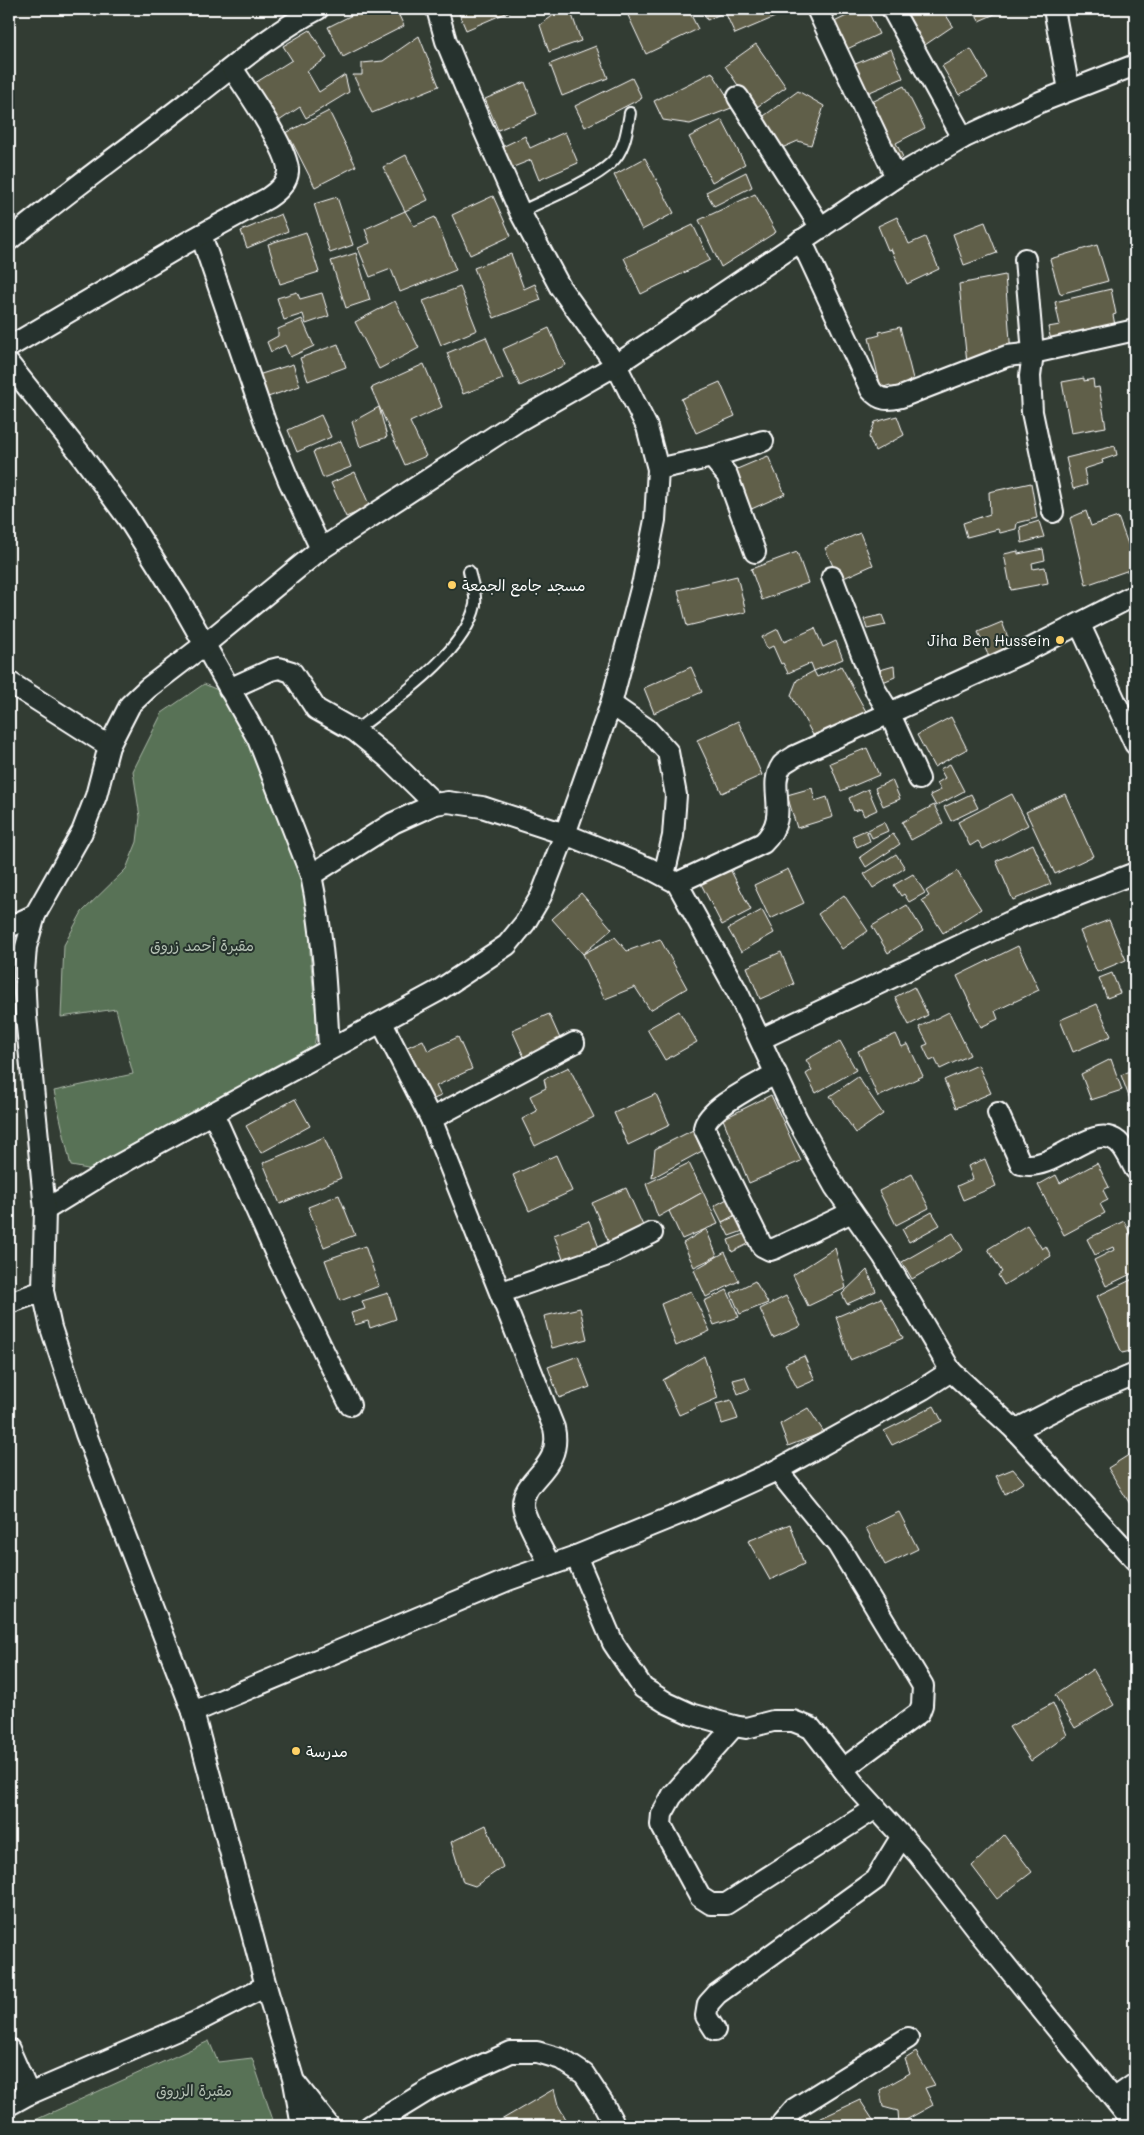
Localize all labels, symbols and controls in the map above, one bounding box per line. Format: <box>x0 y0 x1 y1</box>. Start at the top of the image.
place label: مسجد جامع الجمعة <box>462 575 585 597</box>
marker: مسجد جامع الجمعة <box>446 579 458 591</box>
place label: Jiha Ben Hussein <box>927 630 1050 650</box>
marker: Jiha Ben Hussein <box>1054 634 1066 646</box>
park label: مقبرة أحمد زروق <box>150 935 254 955</box>
place label: مدرسة <box>306 1741 348 1761</box>
marker: مدرسة <box>290 1745 302 1757</box>
park label: مقبرة الزروق <box>156 2080 232 2100</box>

